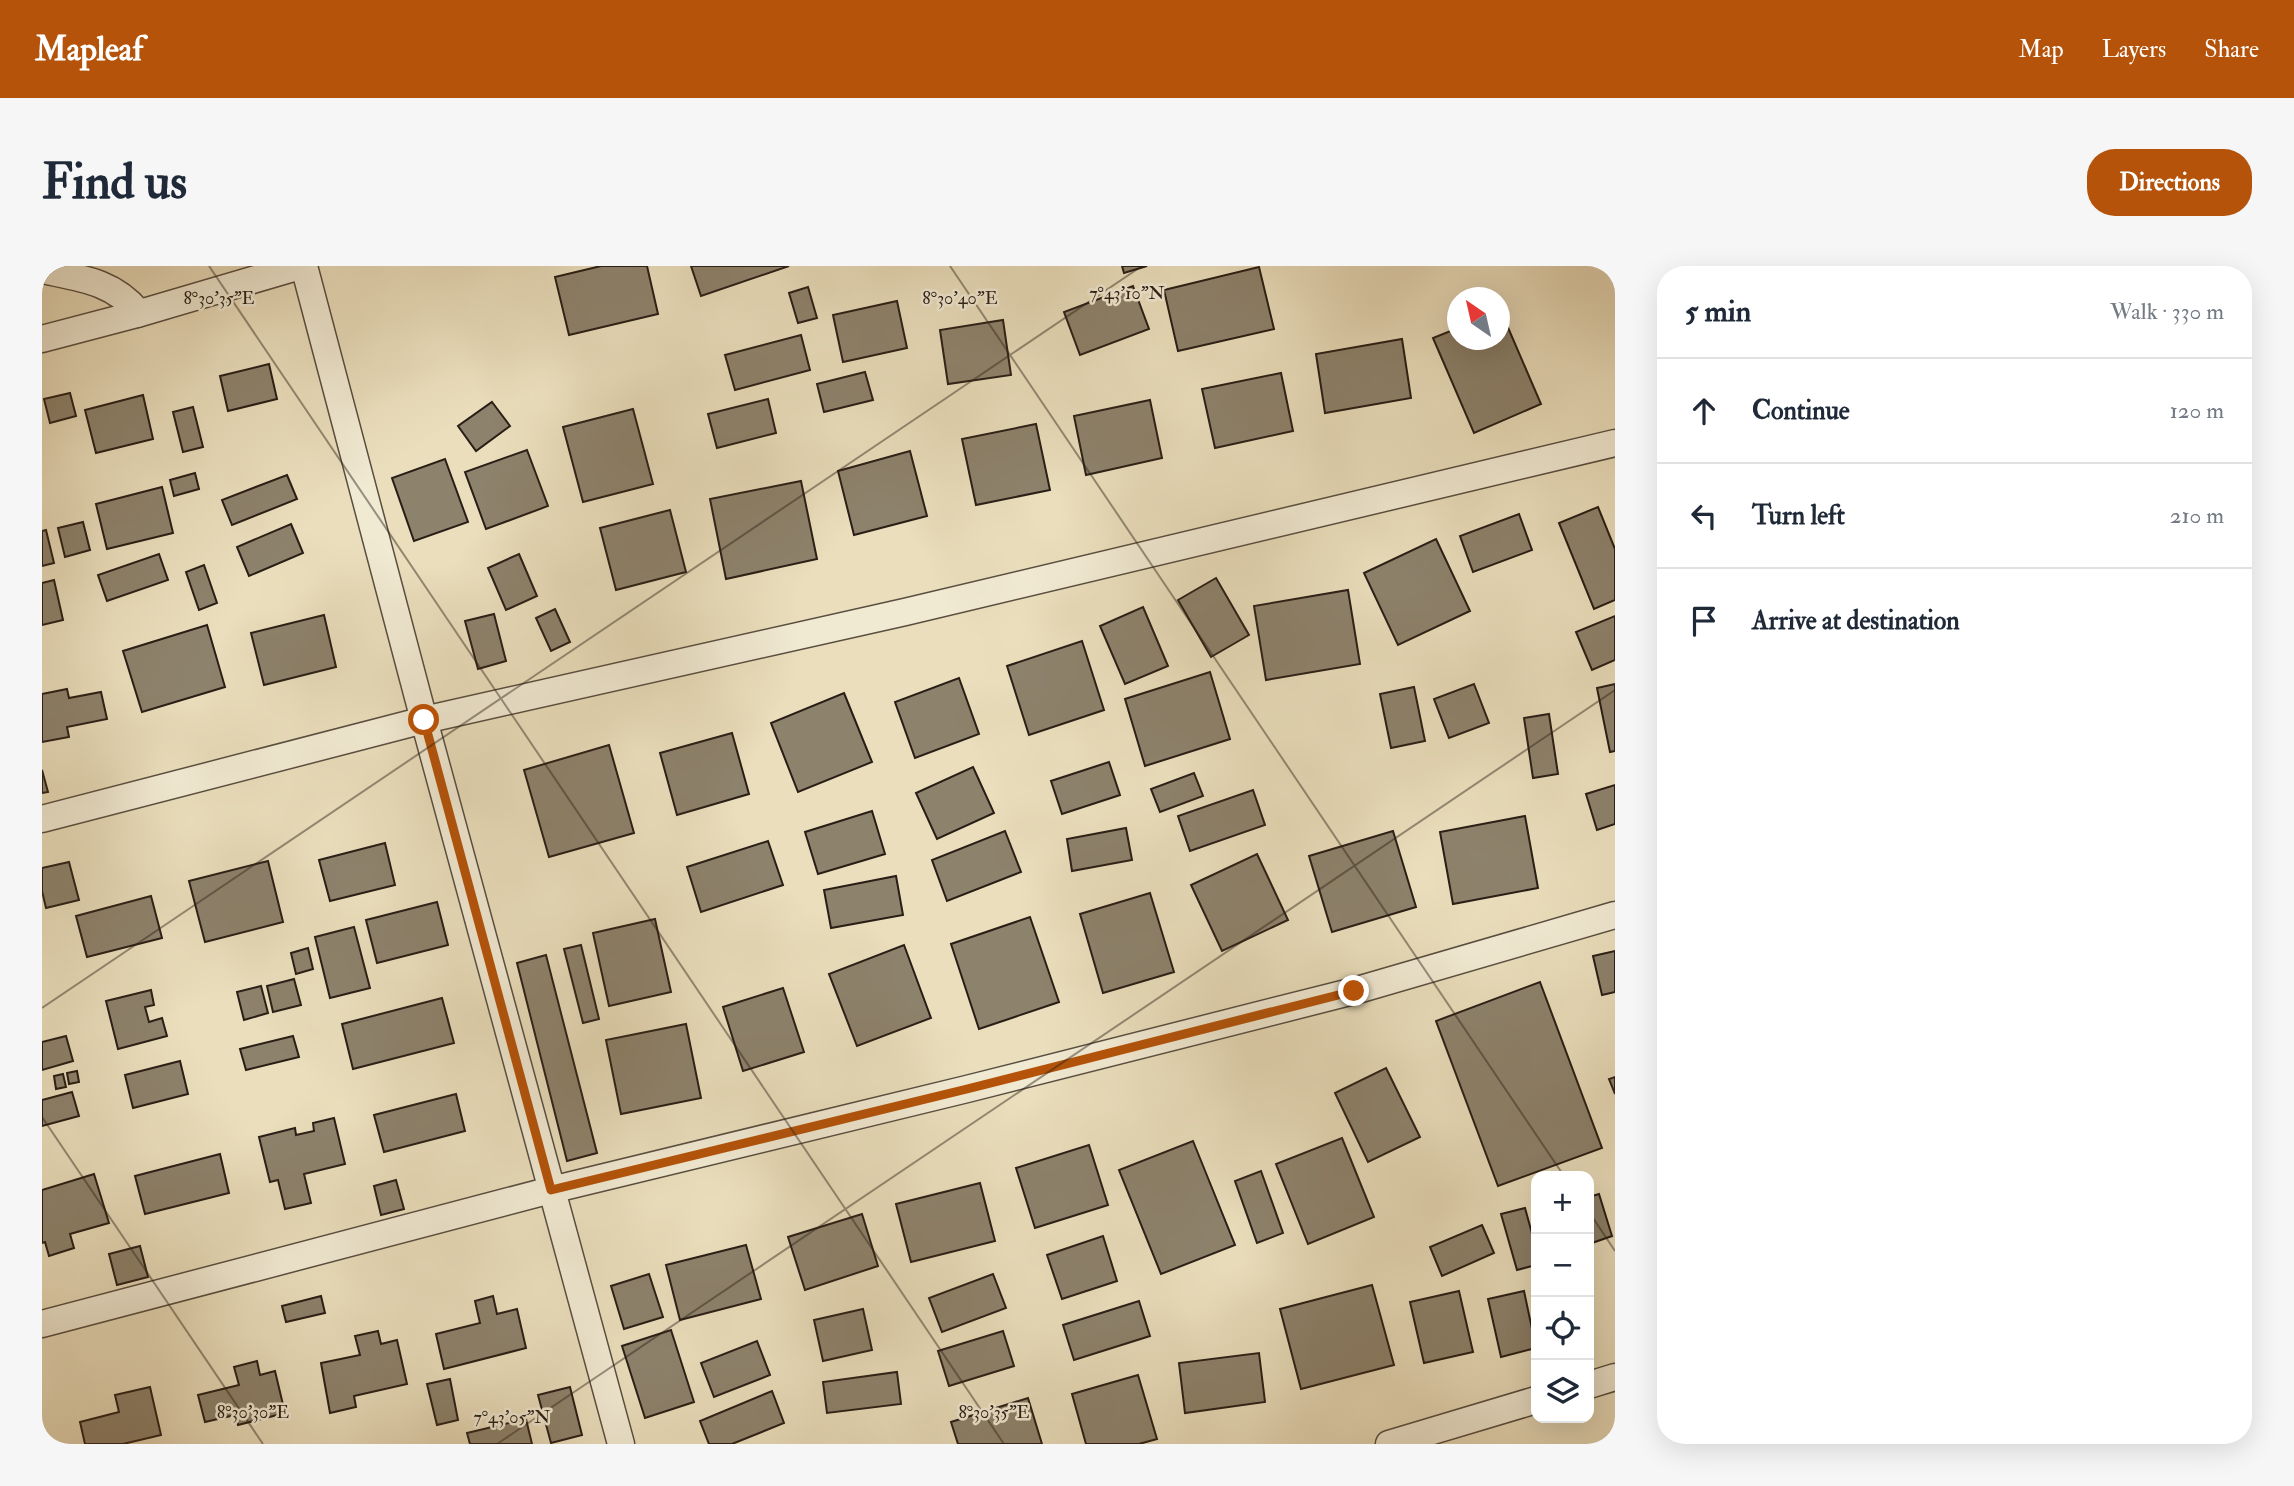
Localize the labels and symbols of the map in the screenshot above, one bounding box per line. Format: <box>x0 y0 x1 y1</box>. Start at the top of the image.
text: 7°43'10"N <box>1089 282 1165 305</box>
text: 8°30'35"E <box>183 287 255 310</box>
text: 8°30'40"E <box>922 287 998 310</box>
north arrow <box>1447 287 1510 350</box>
route start <box>408 704 439 735</box>
route end <box>1338 975 1369 1006</box>
text: 8°30'30"E <box>217 1401 289 1424</box>
text: 8°30'35"E <box>958 1401 1030 1424</box>
text: 7°43'05"N <box>474 1406 550 1429</box>

